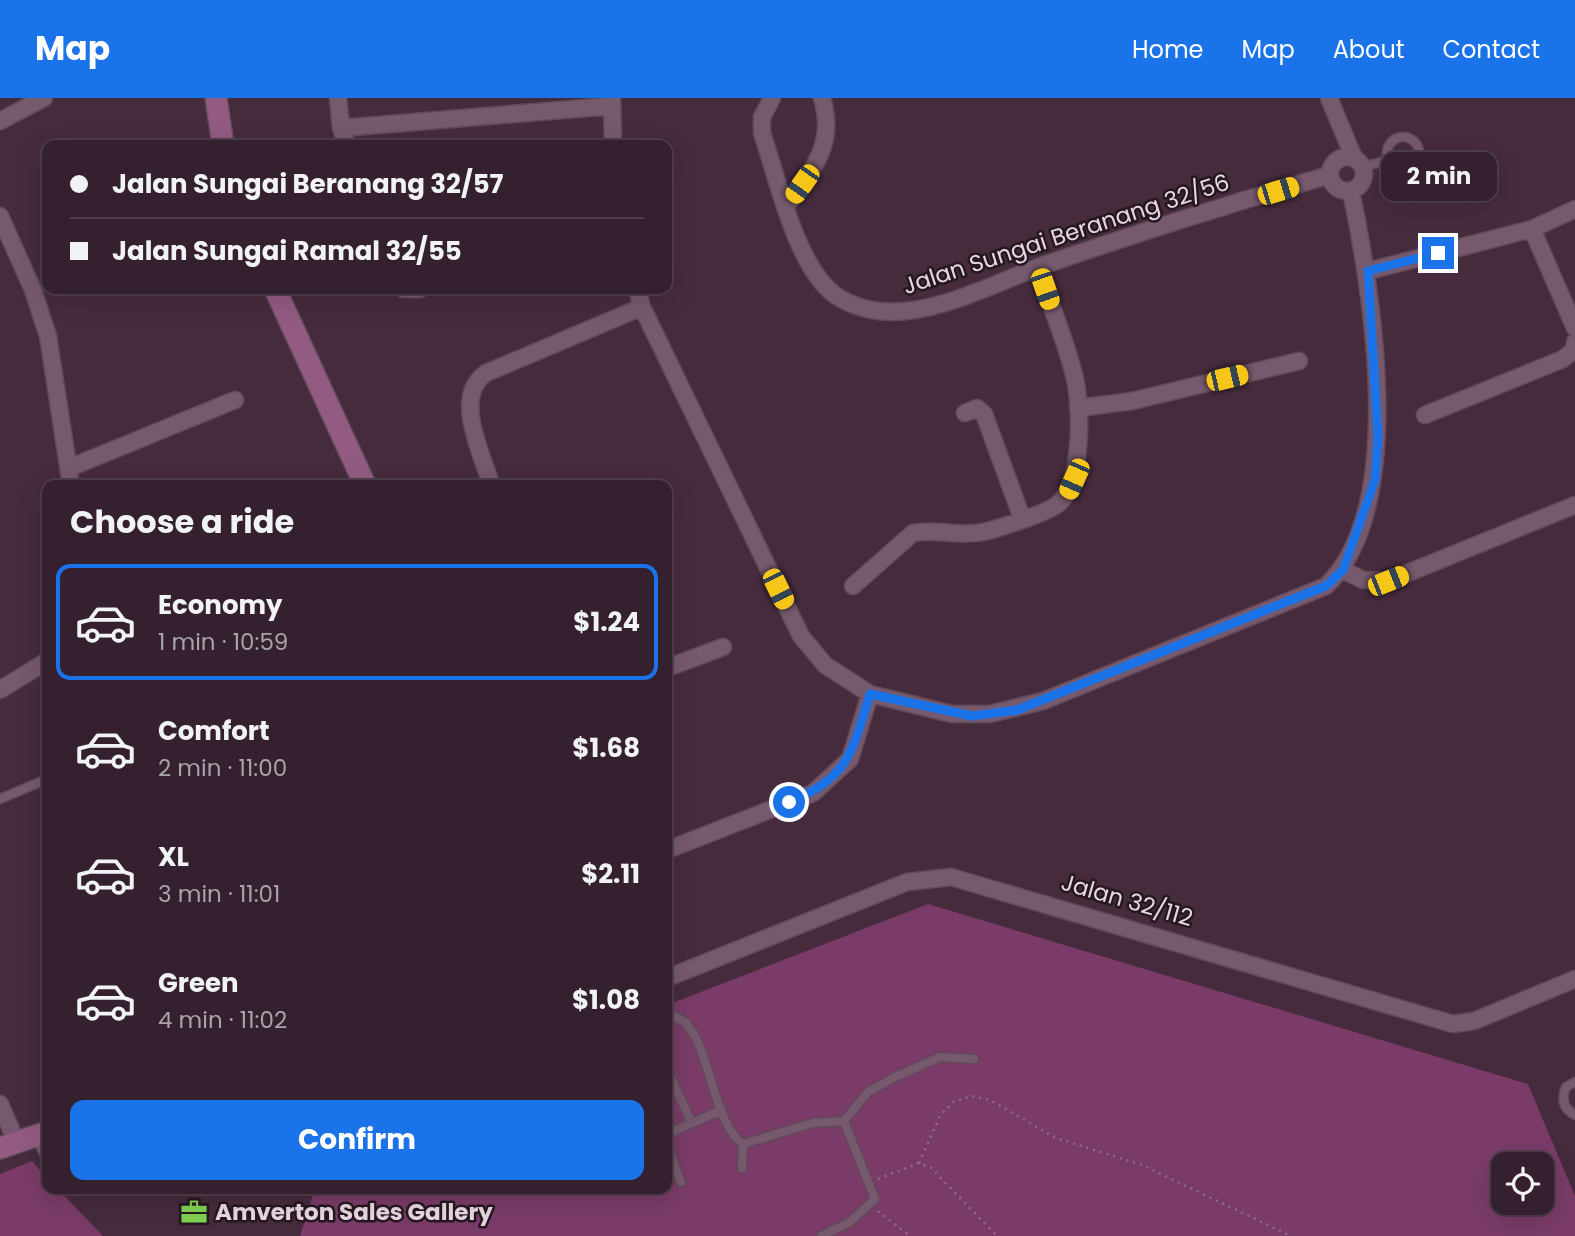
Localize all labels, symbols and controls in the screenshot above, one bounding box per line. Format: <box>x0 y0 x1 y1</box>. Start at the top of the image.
text: Map <box>35 25 110 72</box>
text: Home <box>1132 33 1204 66</box>
text: Map <box>1242 33 1295 66</box>
text: About <box>1333 33 1404 66</box>
text: Contact <box>1442 33 1540 66</box>
callout: 2 min <box>1380 152 1496 200</box>
text: 2 min <box>1407 160 1471 192</box>
car <box>782 161 823 207</box>
text: Jalan Sungai Beranang 32/57 <box>112 166 504 202</box>
street label: Jalan Sungai Beranang 32/56 <box>899 166 1233 302</box>
car <box>1255 175 1302 207</box>
text: Jalan Sungai Ramal 32/55 <box>112 233 462 269</box>
route end <box>1422 237 1454 269</box>
car <box>1029 266 1062 312</box>
car <box>1205 363 1250 393</box>
car <box>1056 456 1093 502</box>
text: Choose a ride <box>70 499 294 544</box>
car <box>1365 563 1412 599</box>
car <box>760 566 797 612</box>
text: Economy <box>158 587 282 623</box>
icon: car <box>74 591 137 654</box>
text: $1.24 <box>573 604 640 640</box>
text: 1 min · 10:59 <box>158 626 288 658</box>
text: Comfort <box>158 713 270 749</box>
icon: car <box>74 717 137 780</box>
text: $1.68 <box>572 730 640 766</box>
text: 2 min · 11:00 <box>158 752 287 784</box>
route start <box>773 786 805 818</box>
text: XL <box>158 839 189 875</box>
icon: car <box>74 843 137 906</box>
text: $2.11 <box>581 856 640 892</box>
street label: Jalan 32/112 <box>1057 866 1197 934</box>
text: 3 min · 11:01 <box>158 878 280 910</box>
text: Green <box>158 965 239 1001</box>
icon: car <box>74 969 137 1032</box>
text: $1.08 <box>572 982 640 1018</box>
text: 4 min · 11:02 <box>158 1004 287 1036</box>
button: Confirm <box>70 1100 644 1180</box>
map controls <box>1491 1152 1554 1215</box>
button: locate <box>1491 1152 1554 1215</box>
place label: Amverton Sales Gallery <box>215 1196 493 1228</box>
office icon: Amverton Sales Gallery <box>179 1197 209 1227</box>

